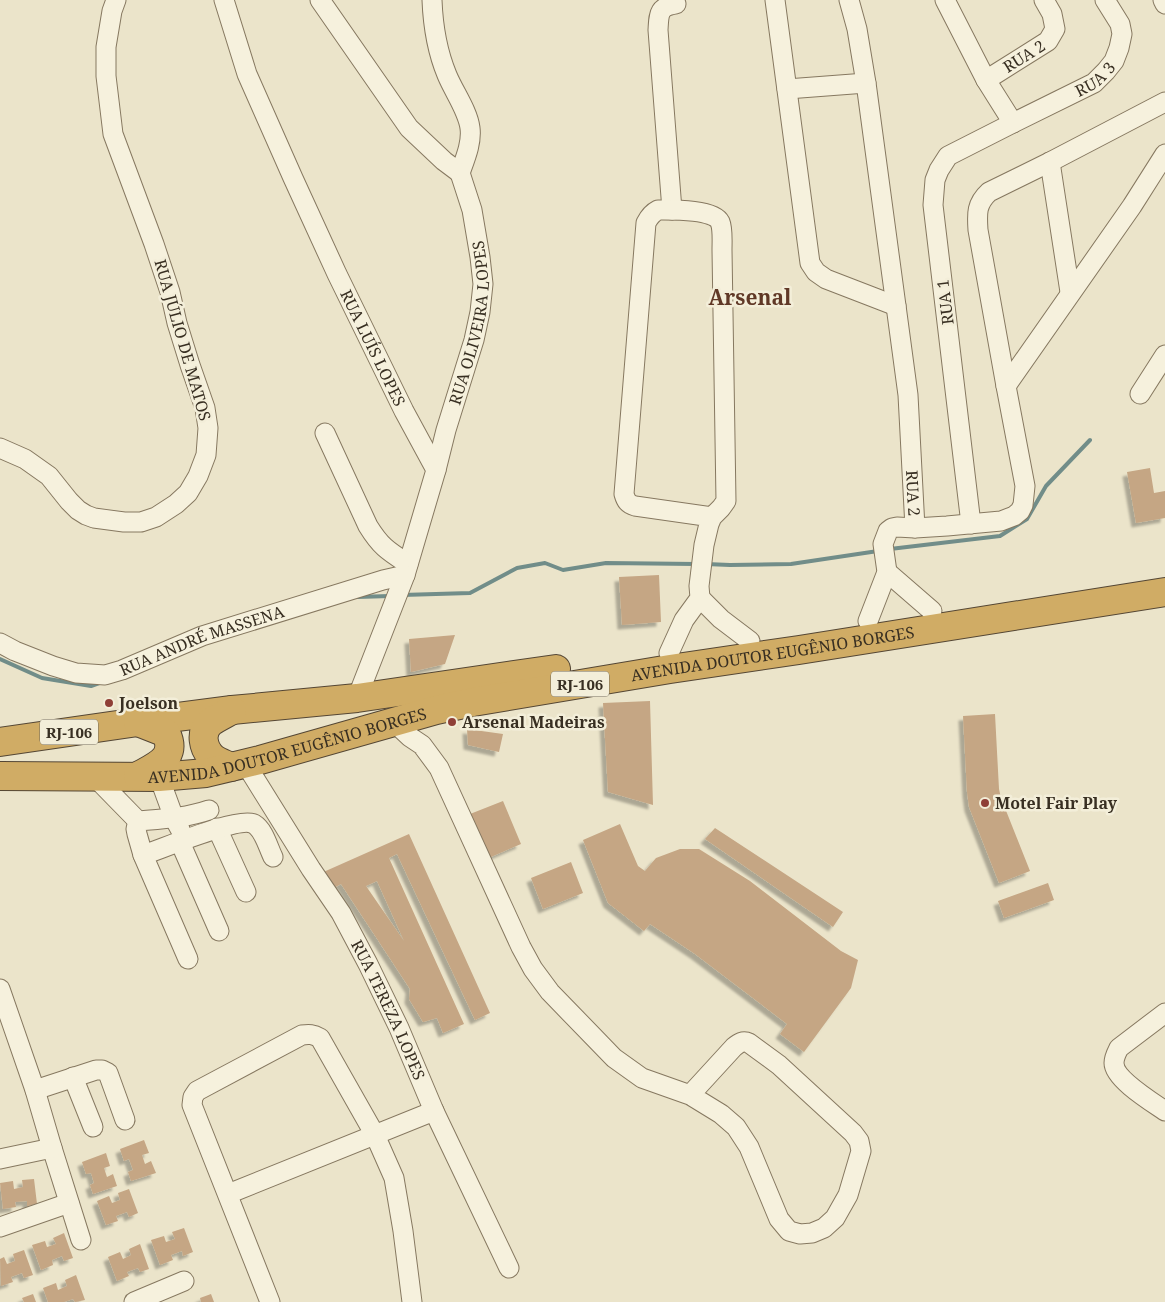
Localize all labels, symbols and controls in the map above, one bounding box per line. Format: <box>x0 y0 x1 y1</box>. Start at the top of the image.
street label: RUA 2 <box>999 35 1049 78</box>
street label: RUA 3 <box>1071 57 1120 102</box>
street label: RUA OLIVEIRA LOPES <box>444 239 494 407</box>
street label: RUA JÚLIO DE MATOS <box>149 257 217 423</box>
street label: RUA 1 <box>931 278 959 326</box>
district label: Arsenal <box>709 283 792 311</box>
street label: RUA LUÍS LOPES <box>335 286 411 410</box>
street label: RUA 2 <box>901 470 925 517</box>
street label: RUA ANDRÉ MASSENA <box>116 600 287 681</box>
street label: AVENIDA DOUTOR EUGÊNIO BORGES <box>629 621 916 686</box>
road number: RJ-106 <box>551 672 609 696</box>
place label: Joelson <box>118 692 178 714</box>
marker: Joelson <box>103 697 115 709</box>
street label: AVENIDA DOUTOR EUGÊNIO BORGES <box>148 702 429 788</box>
place label: Arsenal Madeiras <box>462 711 605 733</box>
marker: Arsenal Madeiras <box>446 716 458 728</box>
road number: RJ-106 <box>40 720 98 744</box>
place label: Motel Fair Play <box>995 792 1118 814</box>
marker: Motel Fair Play <box>979 797 991 809</box>
street label: RUA TEREZA LOPES <box>346 936 431 1083</box>

